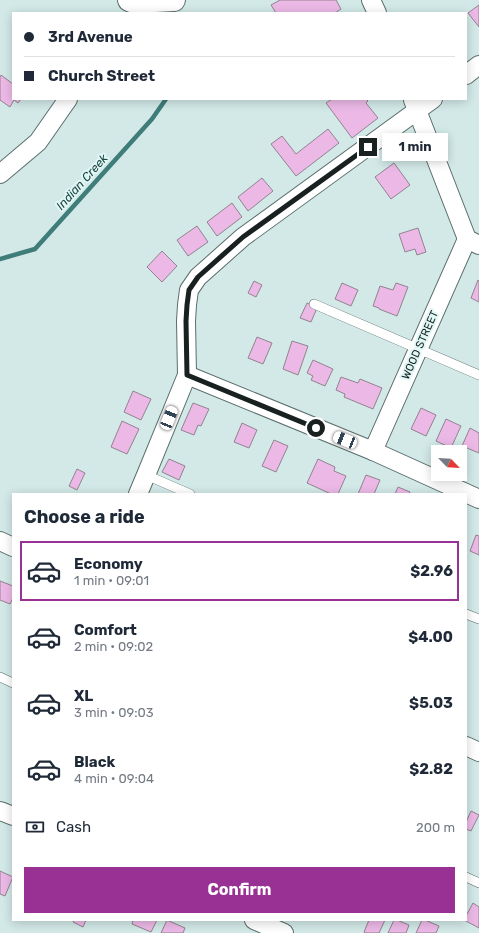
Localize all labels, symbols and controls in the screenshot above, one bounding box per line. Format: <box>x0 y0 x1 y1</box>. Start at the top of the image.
text: 3rd Avenue <box>48 28 133 46</box>
text: Church Street <box>48 67 155 85</box>
callout: 1 min <box>382 133 448 161</box>
route end <box>359 138 377 156</box>
text: 1 min <box>398 139 432 154</box>
water label: Indian Creek <box>53 151 111 213</box>
street label: WOOD STREET <box>399 308 441 381</box>
car <box>159 405 179 431</box>
route start <box>307 419 325 437</box>
car <box>332 430 358 450</box>
north arrow <box>431 445 467 481</box>
map controls <box>431 445 467 481</box>
text: Choose a ride <box>24 506 145 528</box>
icon: car <box>26 553 62 589</box>
text: Economy <box>74 555 143 573</box>
text: $2.96 <box>410 562 453 580</box>
text: 1 min · 09:01 <box>74 573 149 588</box>
icon: car <box>26 619 62 655</box>
text: Comfort <box>74 621 137 639</box>
text: $4.00 <box>408 628 453 646</box>
text: 2 min · 09:02 <box>74 639 153 654</box>
icon: car <box>26 685 62 721</box>
text: XL <box>74 687 93 705</box>
text: $5.03 <box>409 694 453 712</box>
text: 3 min · 09:03 <box>74 705 154 720</box>
icon: car <box>26 751 62 787</box>
text: Black <box>74 753 115 771</box>
text: $2.82 <box>409 760 453 778</box>
text: 4 min · 09:04 <box>74 771 154 786</box>
icon: cash <box>24 816 46 838</box>
text: Cash <box>56 818 91 836</box>
text: 200 m <box>416 820 455 835</box>
button: Confirm <box>24 867 455 913</box>

